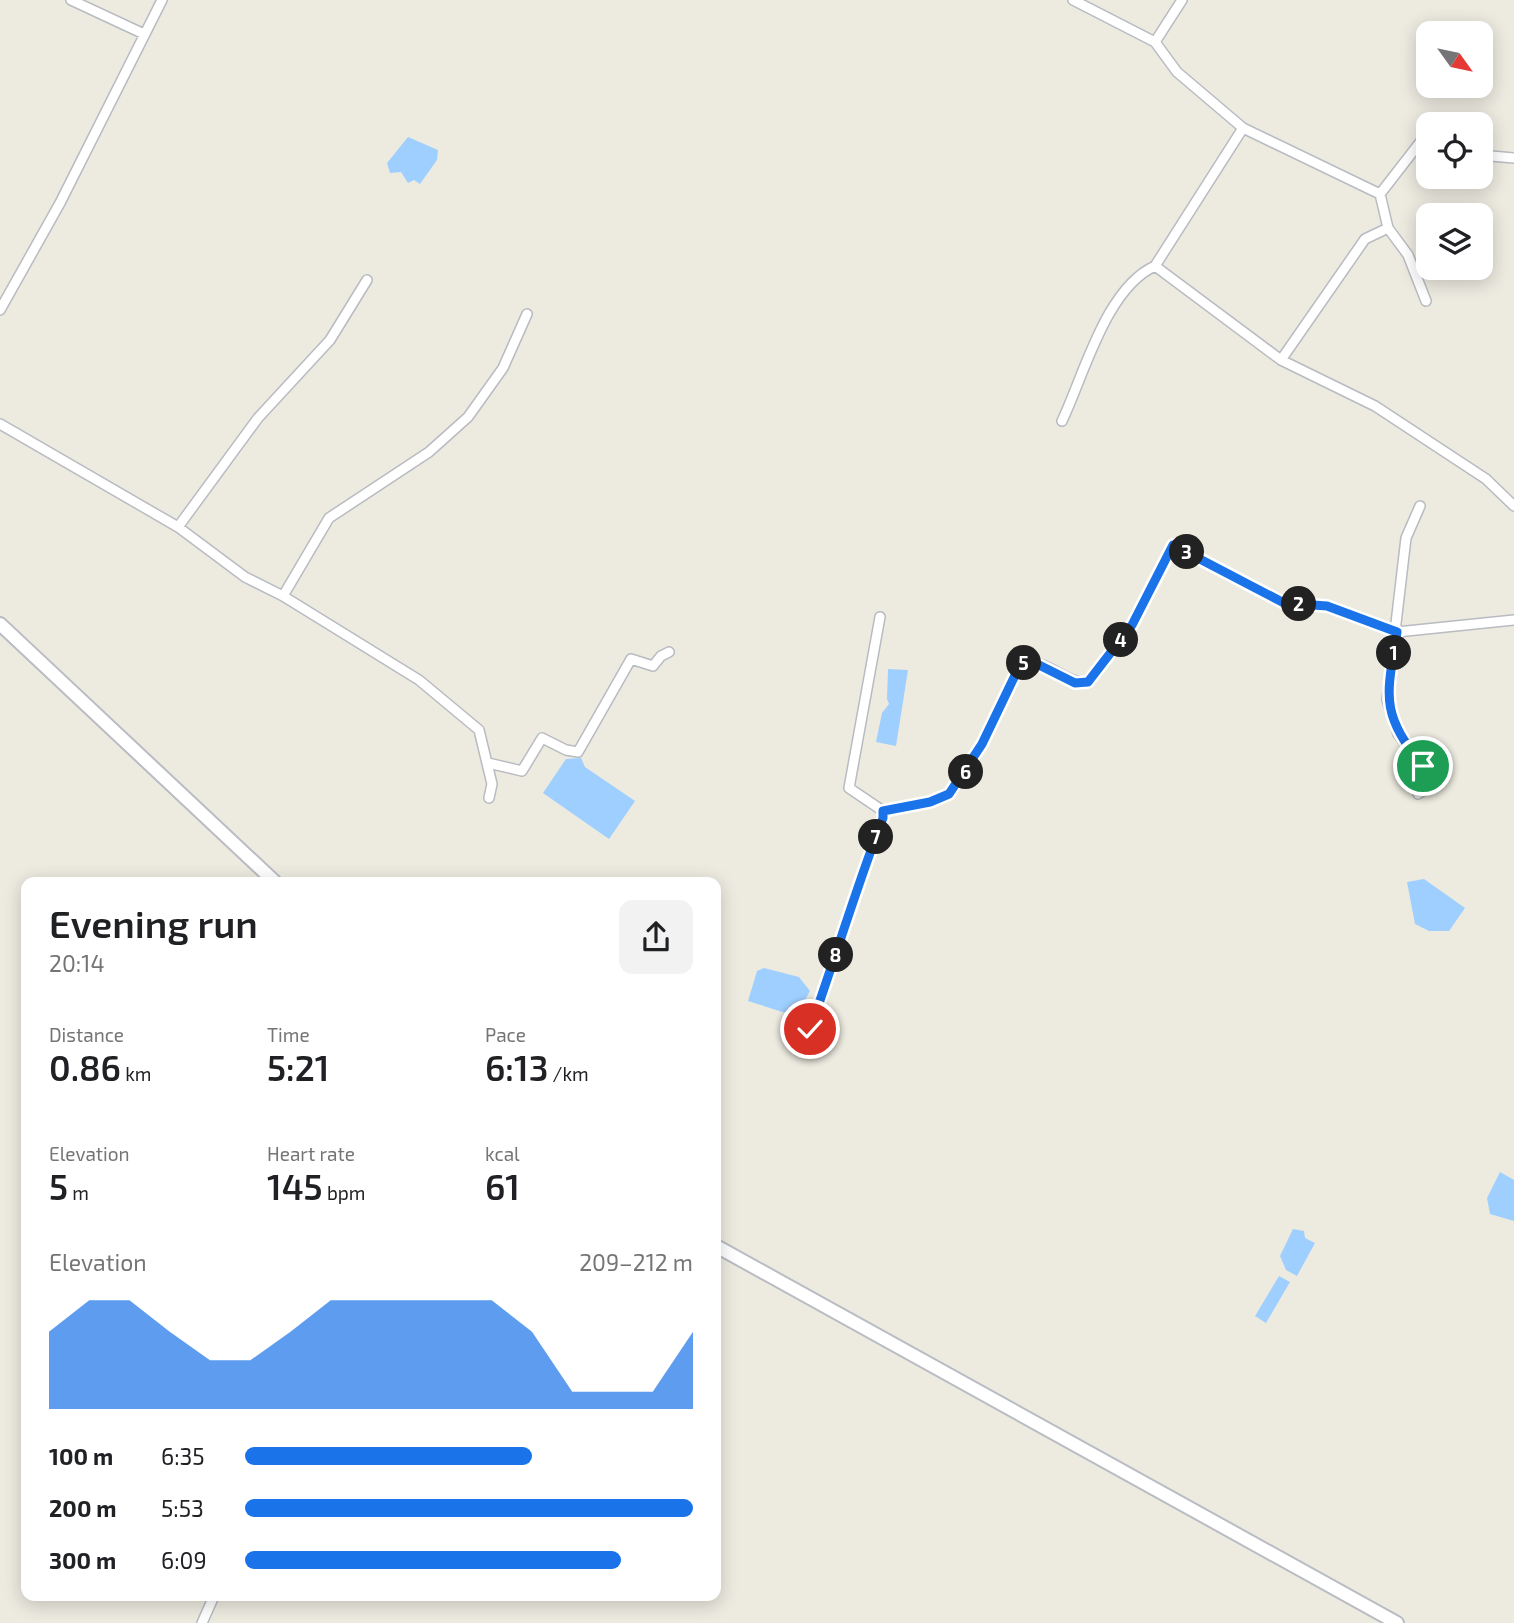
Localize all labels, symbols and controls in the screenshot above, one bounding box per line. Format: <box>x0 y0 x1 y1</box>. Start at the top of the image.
north arrow <box>1416 21 1493 98</box>
map controls <box>1416 21 1493 280</box>
button: locate <box>1416 112 1493 189</box>
button: layers <box>1416 203 1493 280</box>
pin: 3 <box>1170 534 1204 570</box>
text: 3 <box>1181 540 1192 563</box>
pin: 2 <box>1282 586 1316 622</box>
text: 2 <box>1293 592 1304 615</box>
pin: 4 <box>1104 622 1138 658</box>
text: 4 <box>1114 628 1127 651</box>
pin: 1 <box>1376 636 1412 670</box>
text: 1 <box>1389 641 1398 664</box>
pin: 5 <box>1006 646 1042 680</box>
text: 5 <box>1018 651 1029 674</box>
pin <box>1393 736 1453 796</box>
icon: arrive <box>1404 747 1442 785</box>
pin: 6 <box>948 754 984 790</box>
text: 6 <box>960 760 971 783</box>
pin: 7 <box>858 820 894 854</box>
text: 7 <box>870 825 881 848</box>
text: Evening run <box>49 900 258 946</box>
button: share <box>619 900 693 974</box>
pin: 8 <box>818 937 854 972</box>
text: 8 <box>830 943 841 966</box>
text: 20:14 <box>49 949 105 977</box>
pin <box>780 999 840 1059</box>
icon: check <box>791 1010 829 1048</box>
text: Distance <box>49 1023 124 1046</box>
text: Time <box>267 1023 310 1046</box>
text: Pace <box>485 1023 526 1046</box>
text: 0.86 <box>49 1046 121 1088</box>
text: 5:21 <box>267 1046 329 1088</box>
text: 6:13 <box>485 1046 548 1088</box>
text: km <box>121 1062 152 1085</box>
text: /km <box>548 1062 589 1085</box>
text: Elevation <box>49 1142 130 1165</box>
text: Heart rate <box>267 1142 355 1165</box>
text: kcal <box>485 1142 520 1165</box>
text: 5 <box>49 1165 68 1207</box>
text: 145 <box>267 1165 323 1207</box>
text: 61 <box>485 1165 520 1207</box>
text: m <box>68 1181 89 1204</box>
text: bpm <box>323 1181 365 1204</box>
text: Elevation <box>49 1248 147 1276</box>
text: 209–212 m <box>579 1248 693 1276</box>
text: 100 m <box>49 1442 113 1470</box>
text: 6:35 <box>161 1442 205 1470</box>
text: 200 m <box>49 1494 117 1522</box>
text: 5:53 <box>161 1494 204 1522</box>
text: 300 m <box>49 1546 116 1574</box>
text: 6:09 <box>161 1546 207 1574</box>

